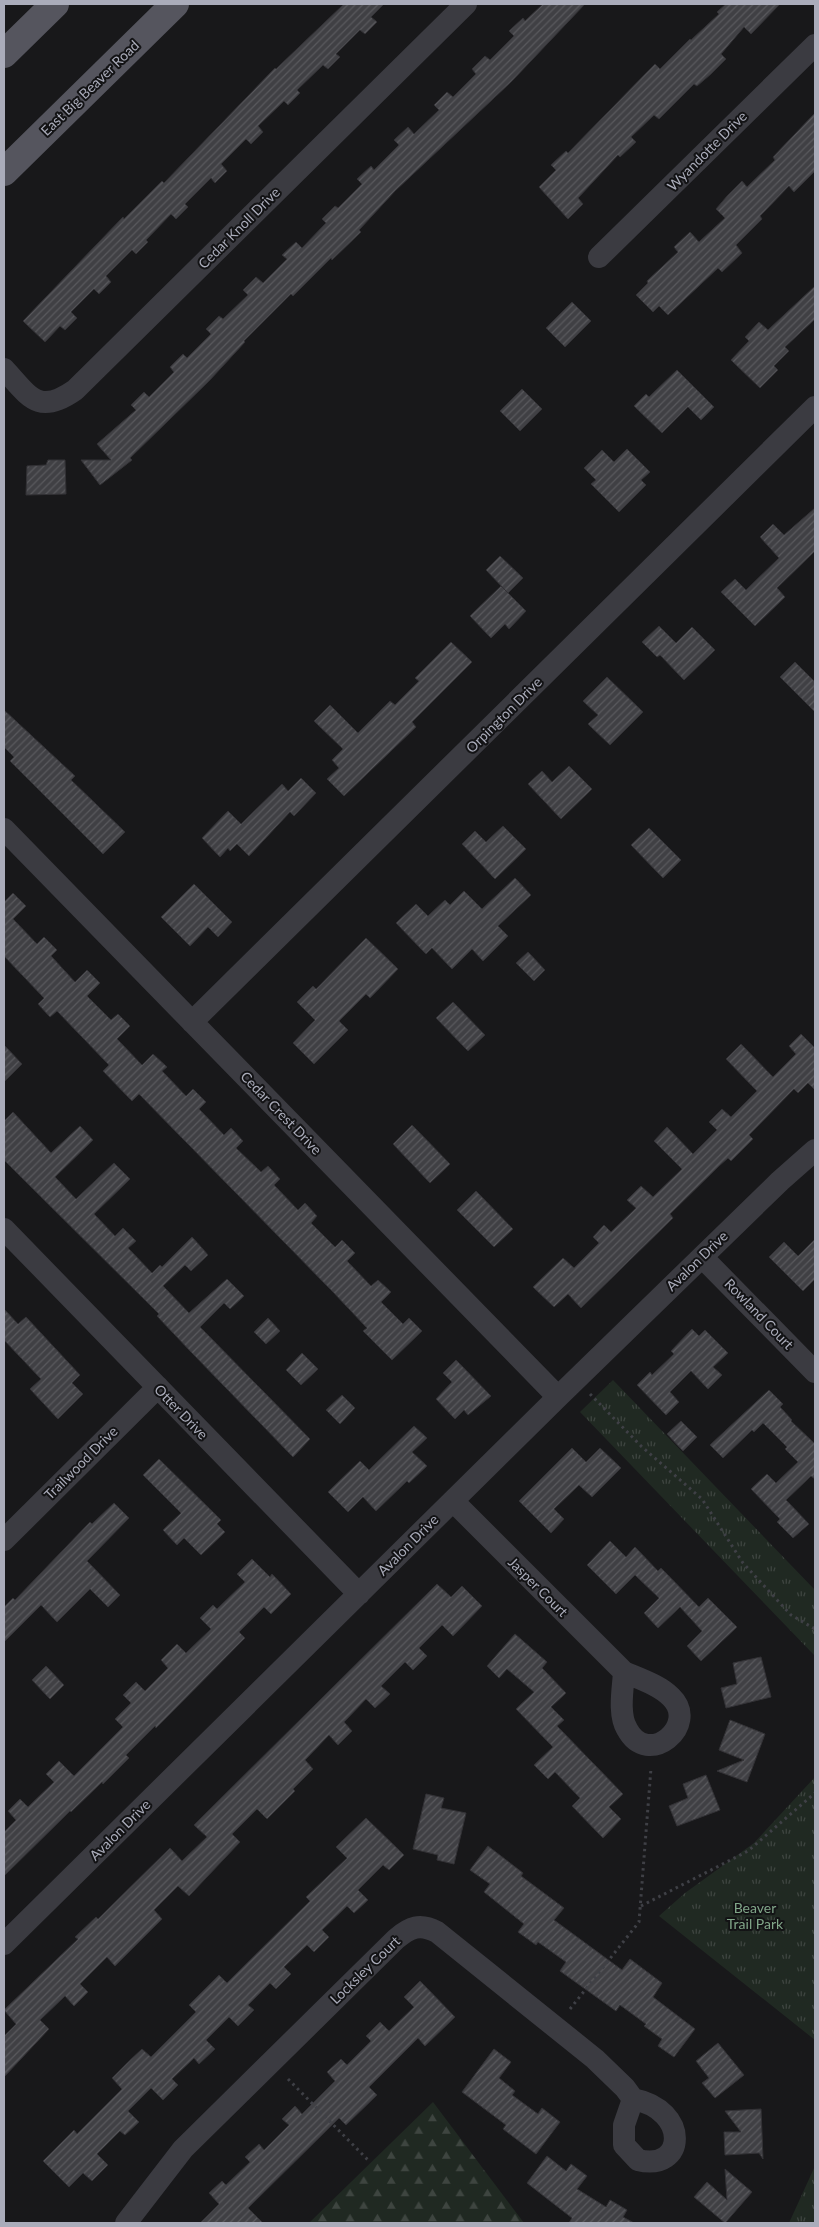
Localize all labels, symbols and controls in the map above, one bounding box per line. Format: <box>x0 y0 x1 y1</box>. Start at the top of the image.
street label: East Big Beaver Road <box>37 36 142 139</box>
street label: Wyandotte Drive <box>663 107 750 194</box>
street label: Cedar Knoll Drive <box>194 183 283 272</box>
street label: Orpington Drive <box>462 673 545 756</box>
street label: Cedar Crest Drive <box>237 1067 325 1158</box>
street label: Avalon Drive <box>662 1227 731 1294</box>
street label: Rowland Court <box>721 1275 797 1353</box>
street label: Otter Drive <box>151 1381 212 1443</box>
street label: Trailwood Drive <box>40 1422 121 1503</box>
street label: Avalon Drive <box>374 1511 442 1579</box>
street label: Jasper Court <box>505 1553 572 1620</box>
street label: Avalon Drive <box>86 1796 154 1864</box>
park label: Beaver Trail Park <box>727 1899 784 1932</box>
street label: Locksley Court <box>326 1932 403 2007</box>

